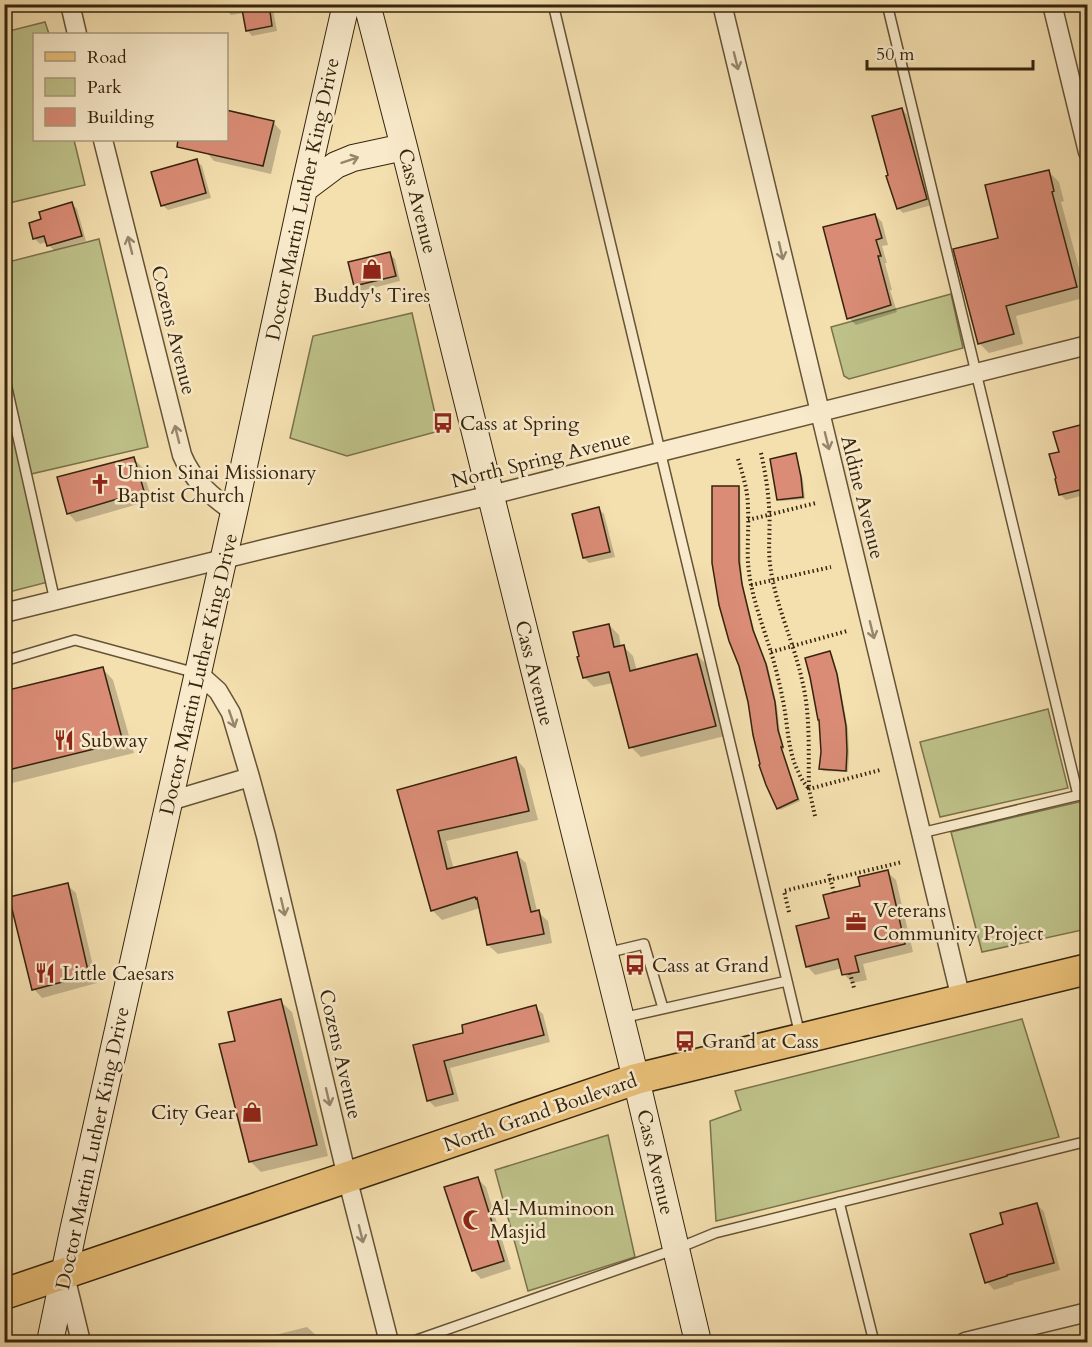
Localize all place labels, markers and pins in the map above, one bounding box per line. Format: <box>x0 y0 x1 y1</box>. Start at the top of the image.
shop icon: Buddy's Tires <box>360 257 384 281</box>
place label: Buddy's Tires <box>314 282 430 309</box>
place label: Cass at Spring <box>460 410 580 437</box>
bus stop icon: Cass at Spring <box>431 411 455 435</box>
place label: Union Sinai Missionary Baptist Church <box>117 459 317 509</box>
church icon: Union Sinai Missionary Baptist Church <box>88 472 112 496</box>
place label: Subway <box>81 727 148 754</box>
restaurant icon: Subway <box>52 728 76 752</box>
place label: Veterans Community Project <box>873 897 1044 947</box>
office icon: Veterans Community Project <box>844 910 868 934</box>
place label: Cass at Grand <box>652 952 769 979</box>
bus stop icon: Cass at Grand <box>623 953 647 977</box>
place label: Little Caesars <box>62 960 174 987</box>
restaurant icon: Little Caesars <box>33 961 57 985</box>
place label: Grand at Cass <box>702 1028 819 1055</box>
bus stop icon: Grand at Cass <box>673 1029 697 1053</box>
place label: City Gear <box>151 1099 236 1126</box>
shop icon: City Gear <box>240 1100 264 1124</box>
place label: Al-Muminoon Masjid <box>490 1195 616 1245</box>
mosque icon: Al-Muminoon Masjid <box>461 1208 485 1232</box>

